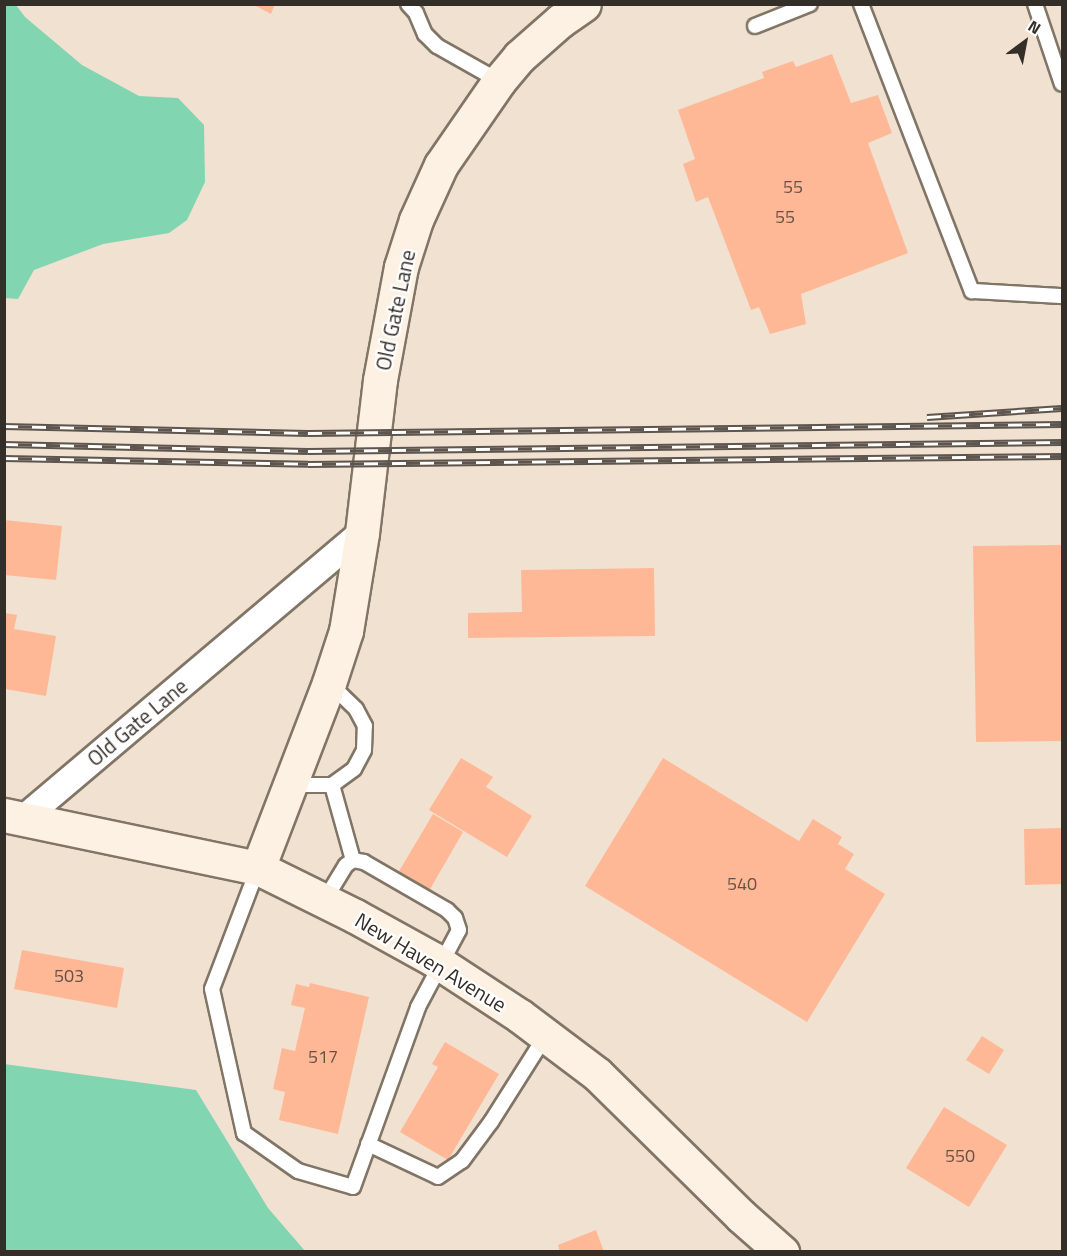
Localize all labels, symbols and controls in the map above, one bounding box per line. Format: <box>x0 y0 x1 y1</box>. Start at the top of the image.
north arrow <box>995 12 1055 72</box>
text: N <box>1023 14 1046 40</box>
house number: 55 <box>783 176 803 198</box>
house number: 55 <box>775 206 795 228</box>
street label: Old Gate Lane <box>370 247 420 373</box>
street label: Old Gate Lane <box>82 673 192 771</box>
house number: 540 <box>727 873 757 895</box>
street label: New Haven Avenue <box>351 907 511 1017</box>
house number: 503 <box>54 965 84 987</box>
house number: 517 <box>308 1046 338 1068</box>
house number: 550 <box>945 1145 975 1167</box>

